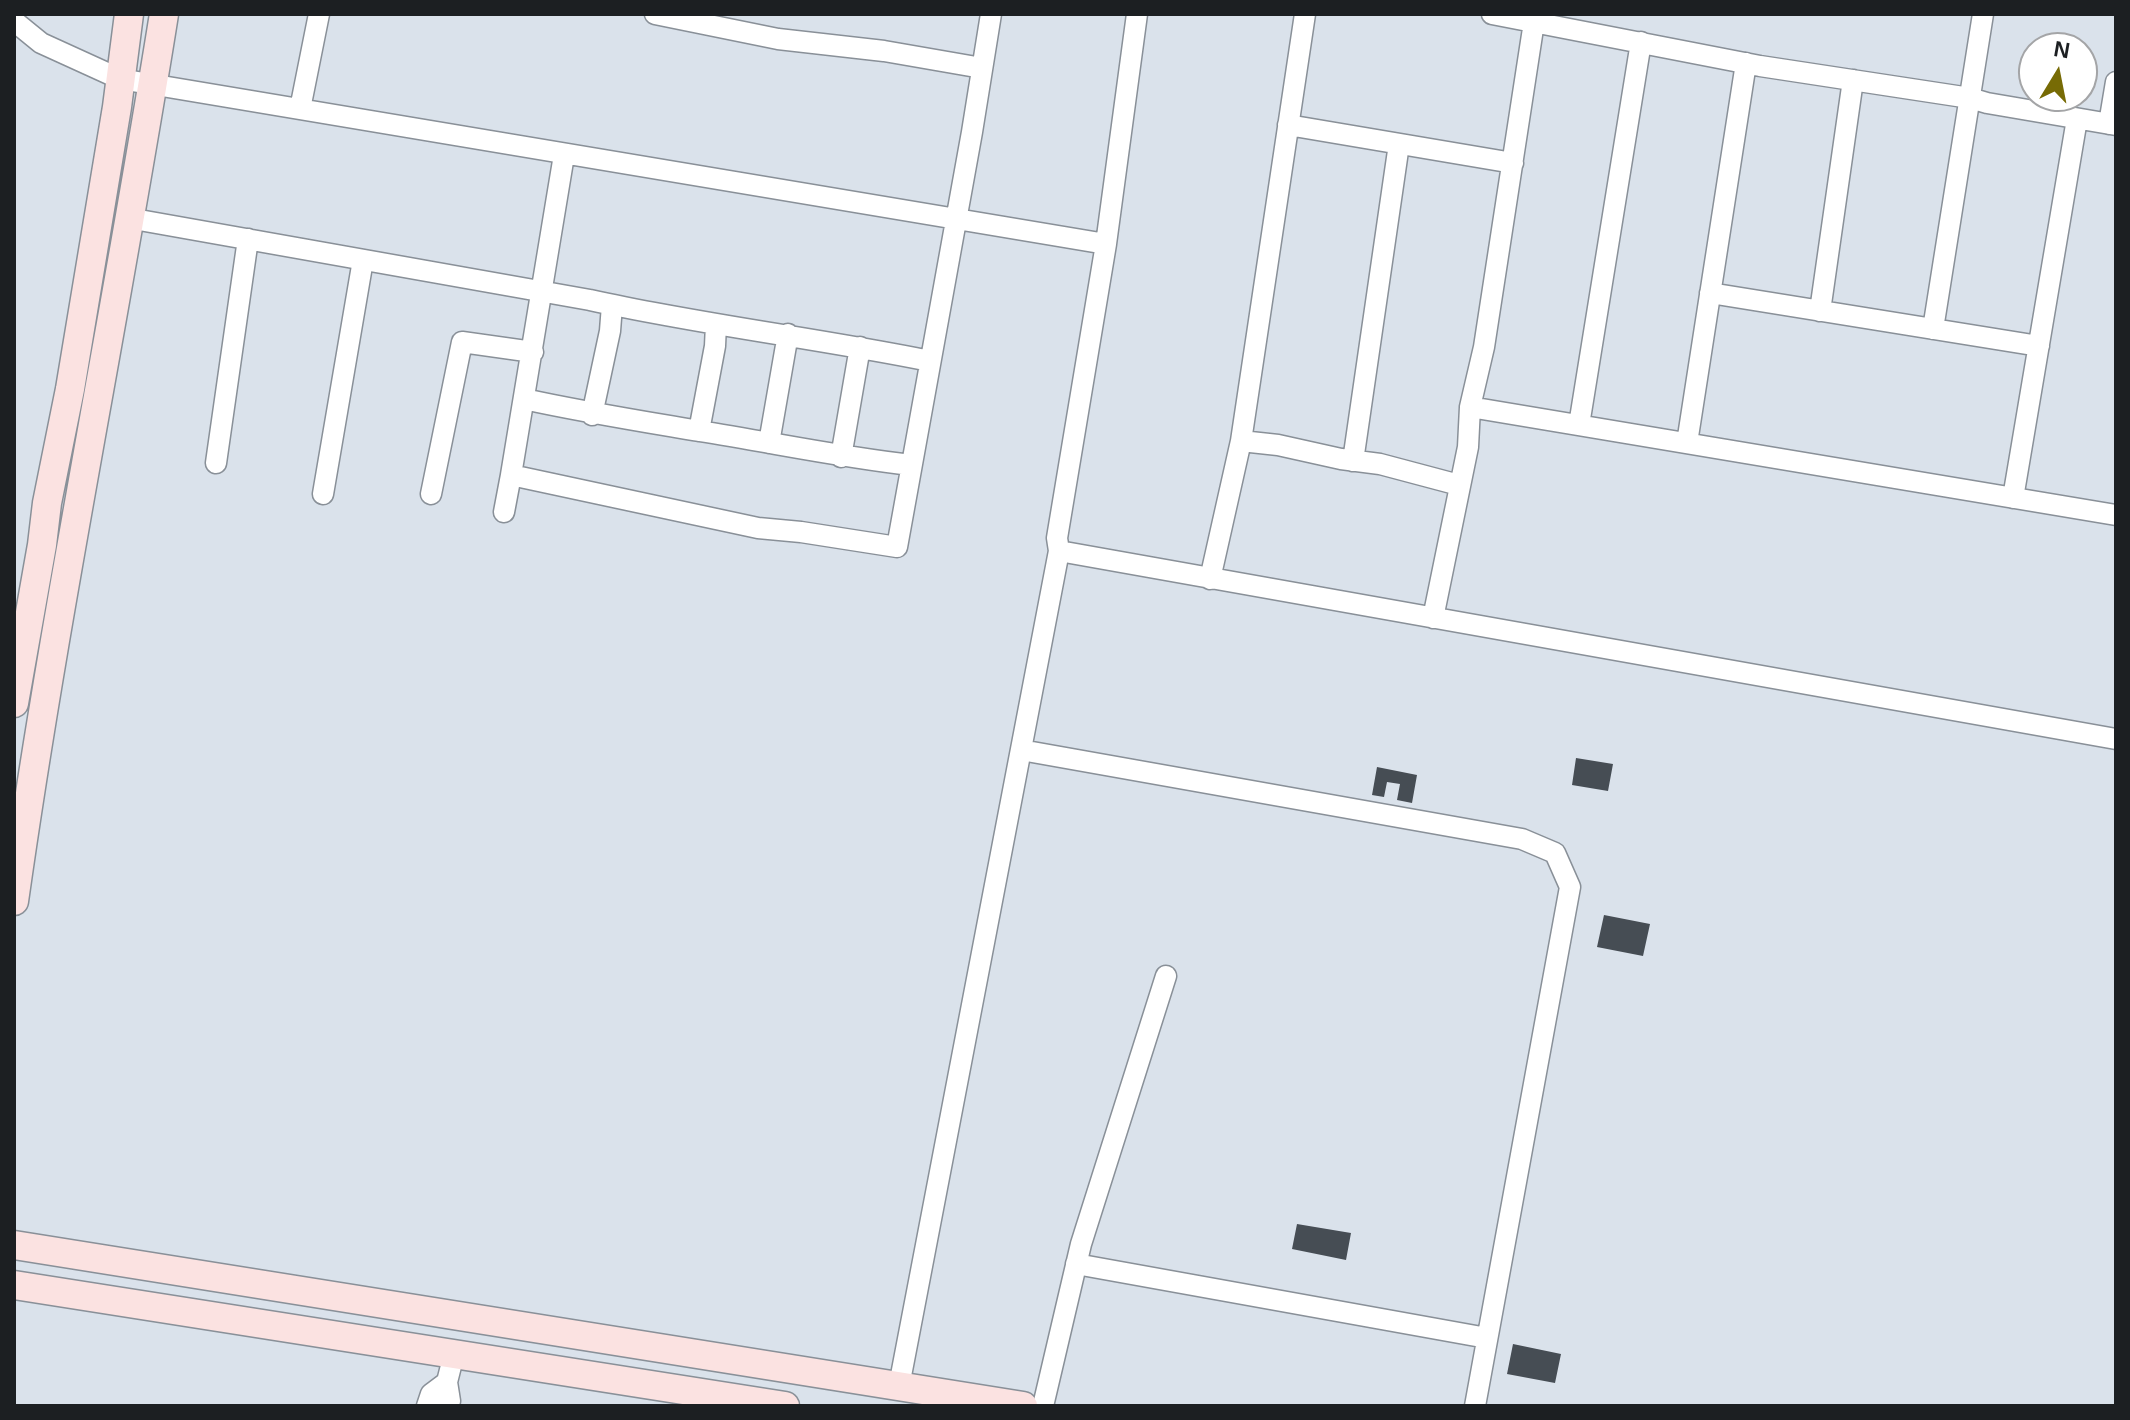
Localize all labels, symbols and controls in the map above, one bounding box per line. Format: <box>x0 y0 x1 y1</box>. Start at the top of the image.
north arrow <box>2018 32 2098 112</box>
text: N <box>2052 36 2072 64</box>

